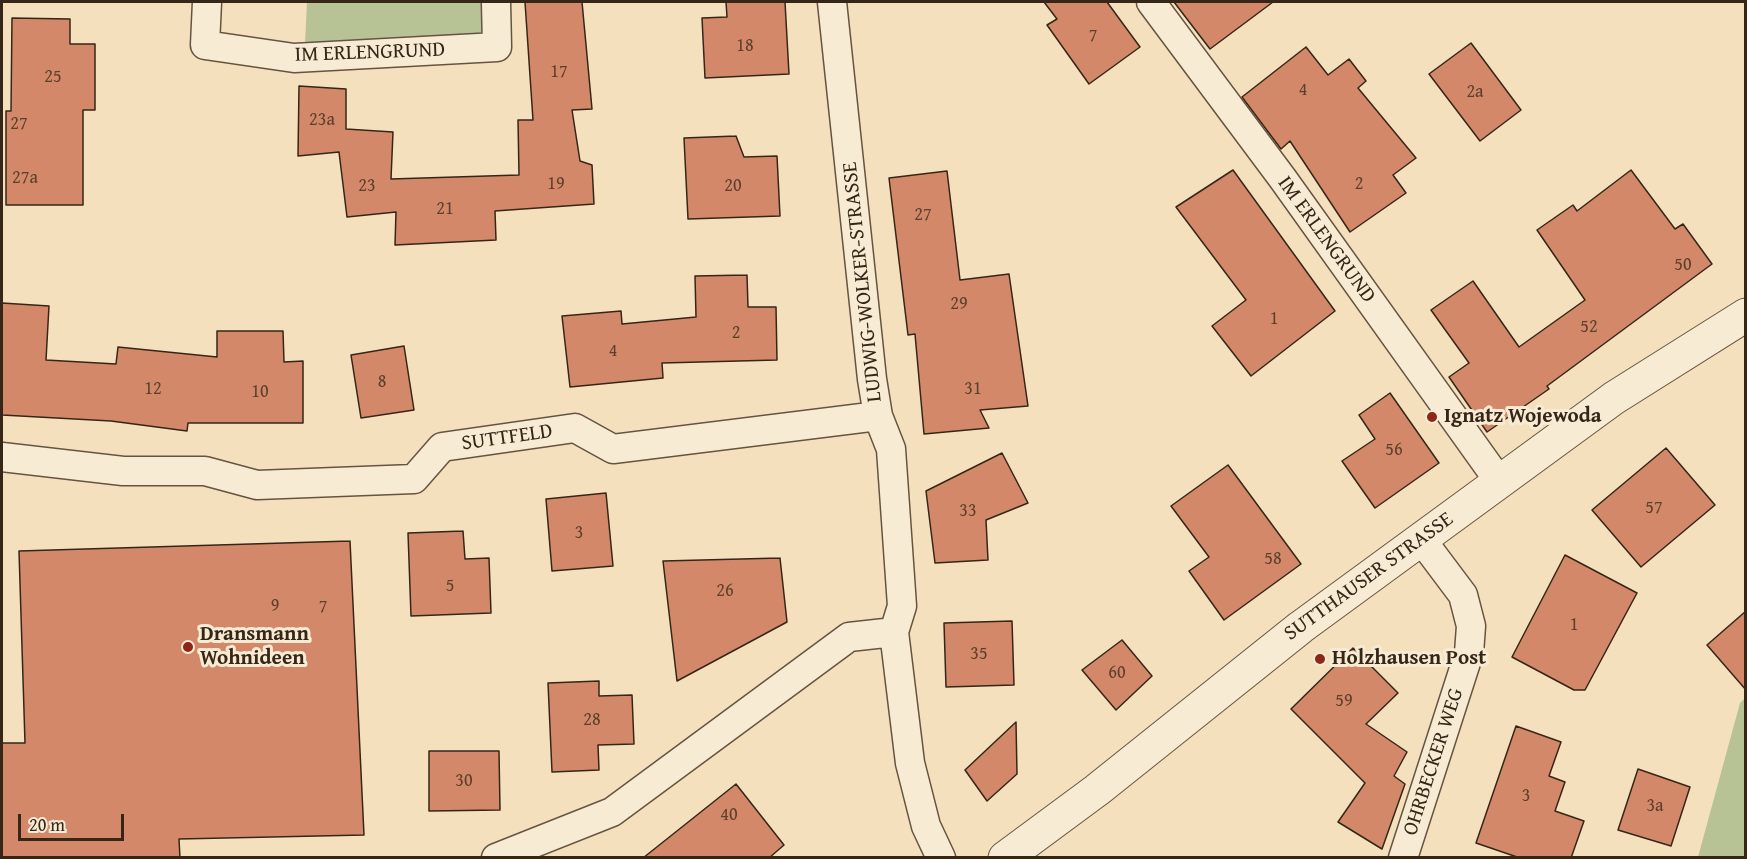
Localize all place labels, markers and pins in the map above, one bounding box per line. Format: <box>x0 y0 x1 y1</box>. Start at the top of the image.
place label: Ignatz Wojewoda <box>1444 404 1601 430</box>
marker: Ignatz Wojewoda <box>1425 410 1439 424</box>
place label: Dransmann Wohnideen <box>200 622 309 672</box>
marker: Dransmann Wohnideen <box>181 640 195 654</box>
place label: Holzhausen Post <box>1332 646 1486 672</box>
marker: Holzhausen Post <box>1313 652 1327 666</box>

